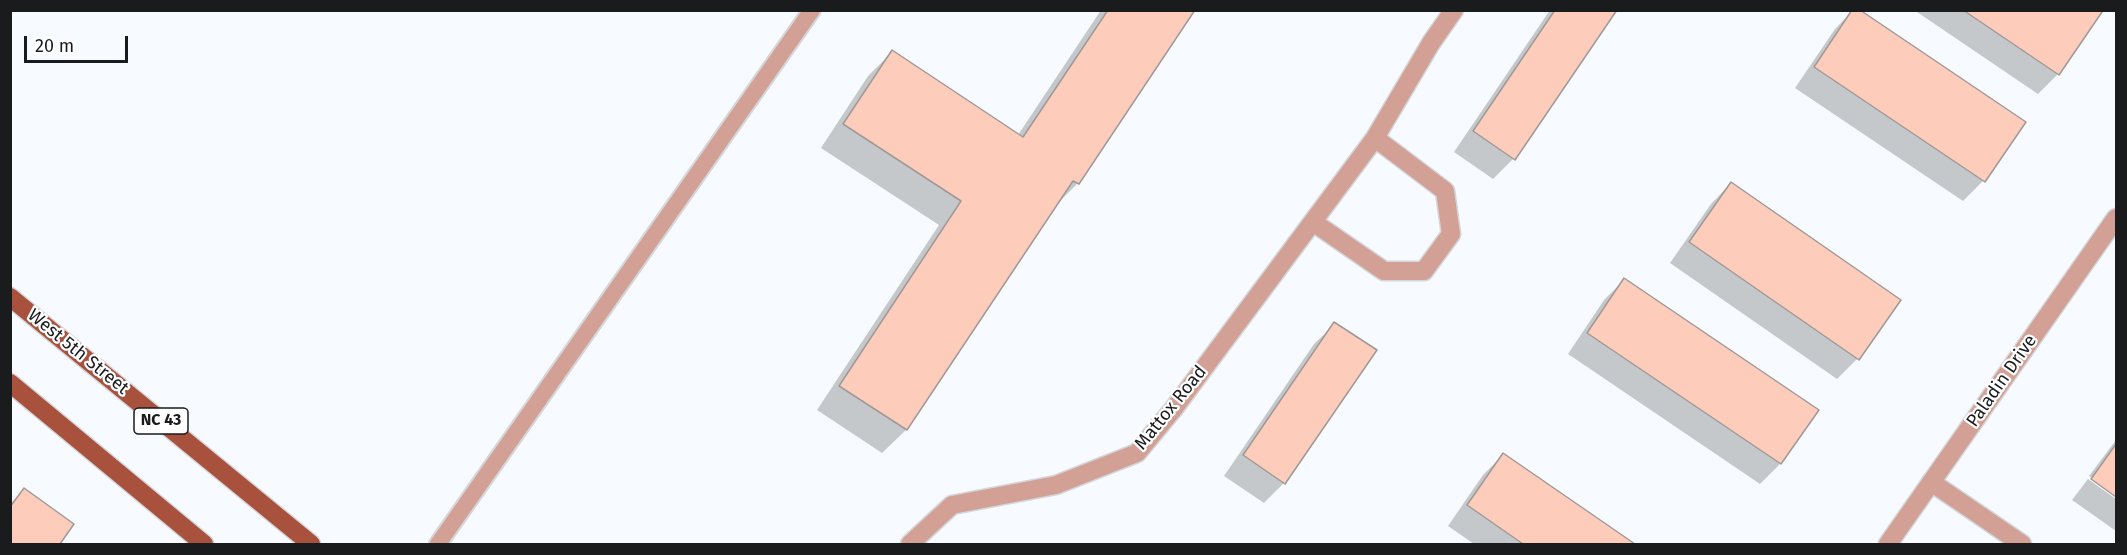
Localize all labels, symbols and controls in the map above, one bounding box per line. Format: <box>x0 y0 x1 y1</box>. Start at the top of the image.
scale bar <box>27 24 130 62</box>
text: 20 m <box>35 35 74 57</box>
street label: West 5th Street <box>23 305 133 399</box>
street label: Paladin Drive <box>1962 331 2042 431</box>
street label: Mattox Road <box>1131 362 1211 454</box>
road number: NC 43 <box>134 408 188 434</box>

